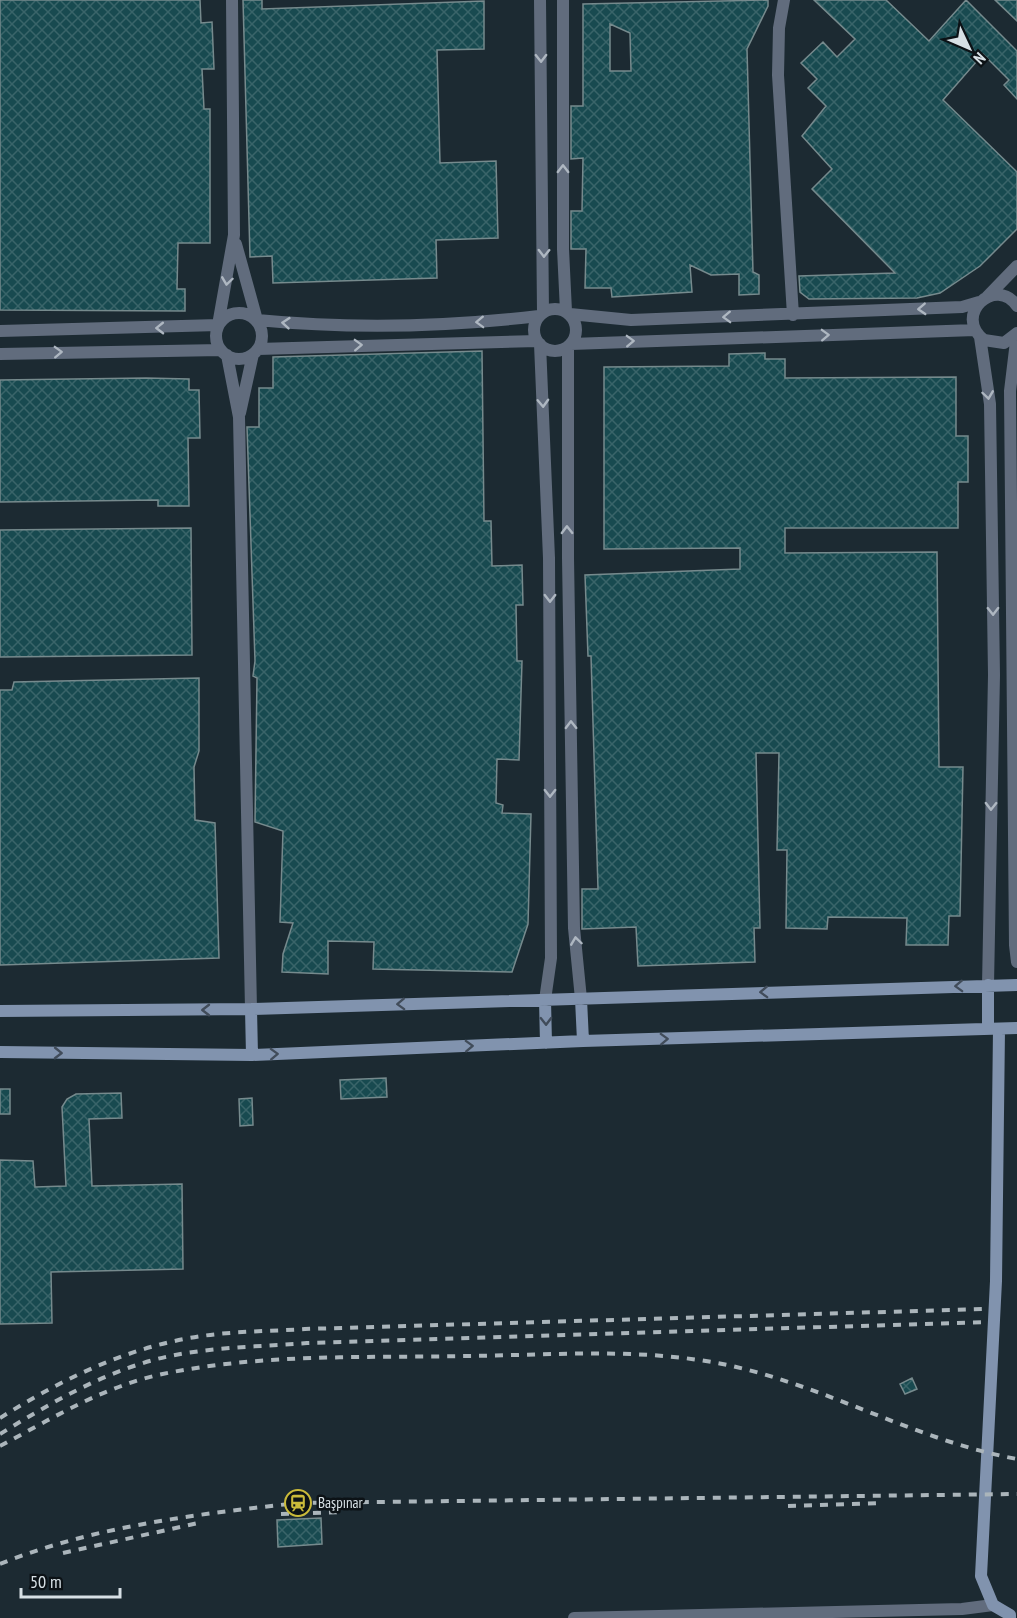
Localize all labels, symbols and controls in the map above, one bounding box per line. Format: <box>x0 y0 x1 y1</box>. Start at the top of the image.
north arrow <box>939 18 999 78</box>
text: N <box>970 48 990 68</box>
one-way arrow <box>535 54 547 63</box>
one-way arrow <box>557 164 569 173</box>
one-way arrow <box>538 249 550 258</box>
one-way arrow <box>222 276 234 285</box>
one-way arrow <box>917 303 926 316</box>
one-way arrow <box>723 311 732 323</box>
one-way arrow <box>476 316 485 329</box>
one-way arrow <box>281 317 290 330</box>
one-way arrow <box>155 322 164 334</box>
one-way arrow <box>820 329 829 341</box>
one-way arrow <box>625 334 634 347</box>
one-way arrow <box>354 339 363 351</box>
one-way arrow <box>54 346 63 359</box>
one-way arrow <box>982 390 994 400</box>
one-way arrow <box>537 398 549 407</box>
one-way arrow <box>561 525 574 534</box>
one-way arrow <box>544 593 556 602</box>
one-way arrow <box>987 606 999 615</box>
one-way arrow <box>564 720 577 729</box>
one-way arrow <box>544 788 556 797</box>
one-way arrow <box>985 801 997 810</box>
one-way arrow <box>570 936 583 945</box>
one-way arrow <box>954 979 963 992</box>
one-way arrow <box>759 986 768 999</box>
one-way arrow <box>396 998 405 1011</box>
one-way arrow <box>201 1003 210 1016</box>
one-way arrow <box>539 1017 552 1026</box>
one-way arrow <box>660 1032 669 1045</box>
one-way arrow <box>465 1040 474 1052</box>
one-way arrow <box>54 1047 63 1059</box>
one-way arrow <box>270 1047 279 1060</box>
station icon: Başpınar <box>283 1488 313 1518</box>
place label: Başpınar <box>318 1493 364 1512</box>
scale bar <box>21 1561 120 1599</box>
text: 50 m <box>30 1570 62 1593</box>

